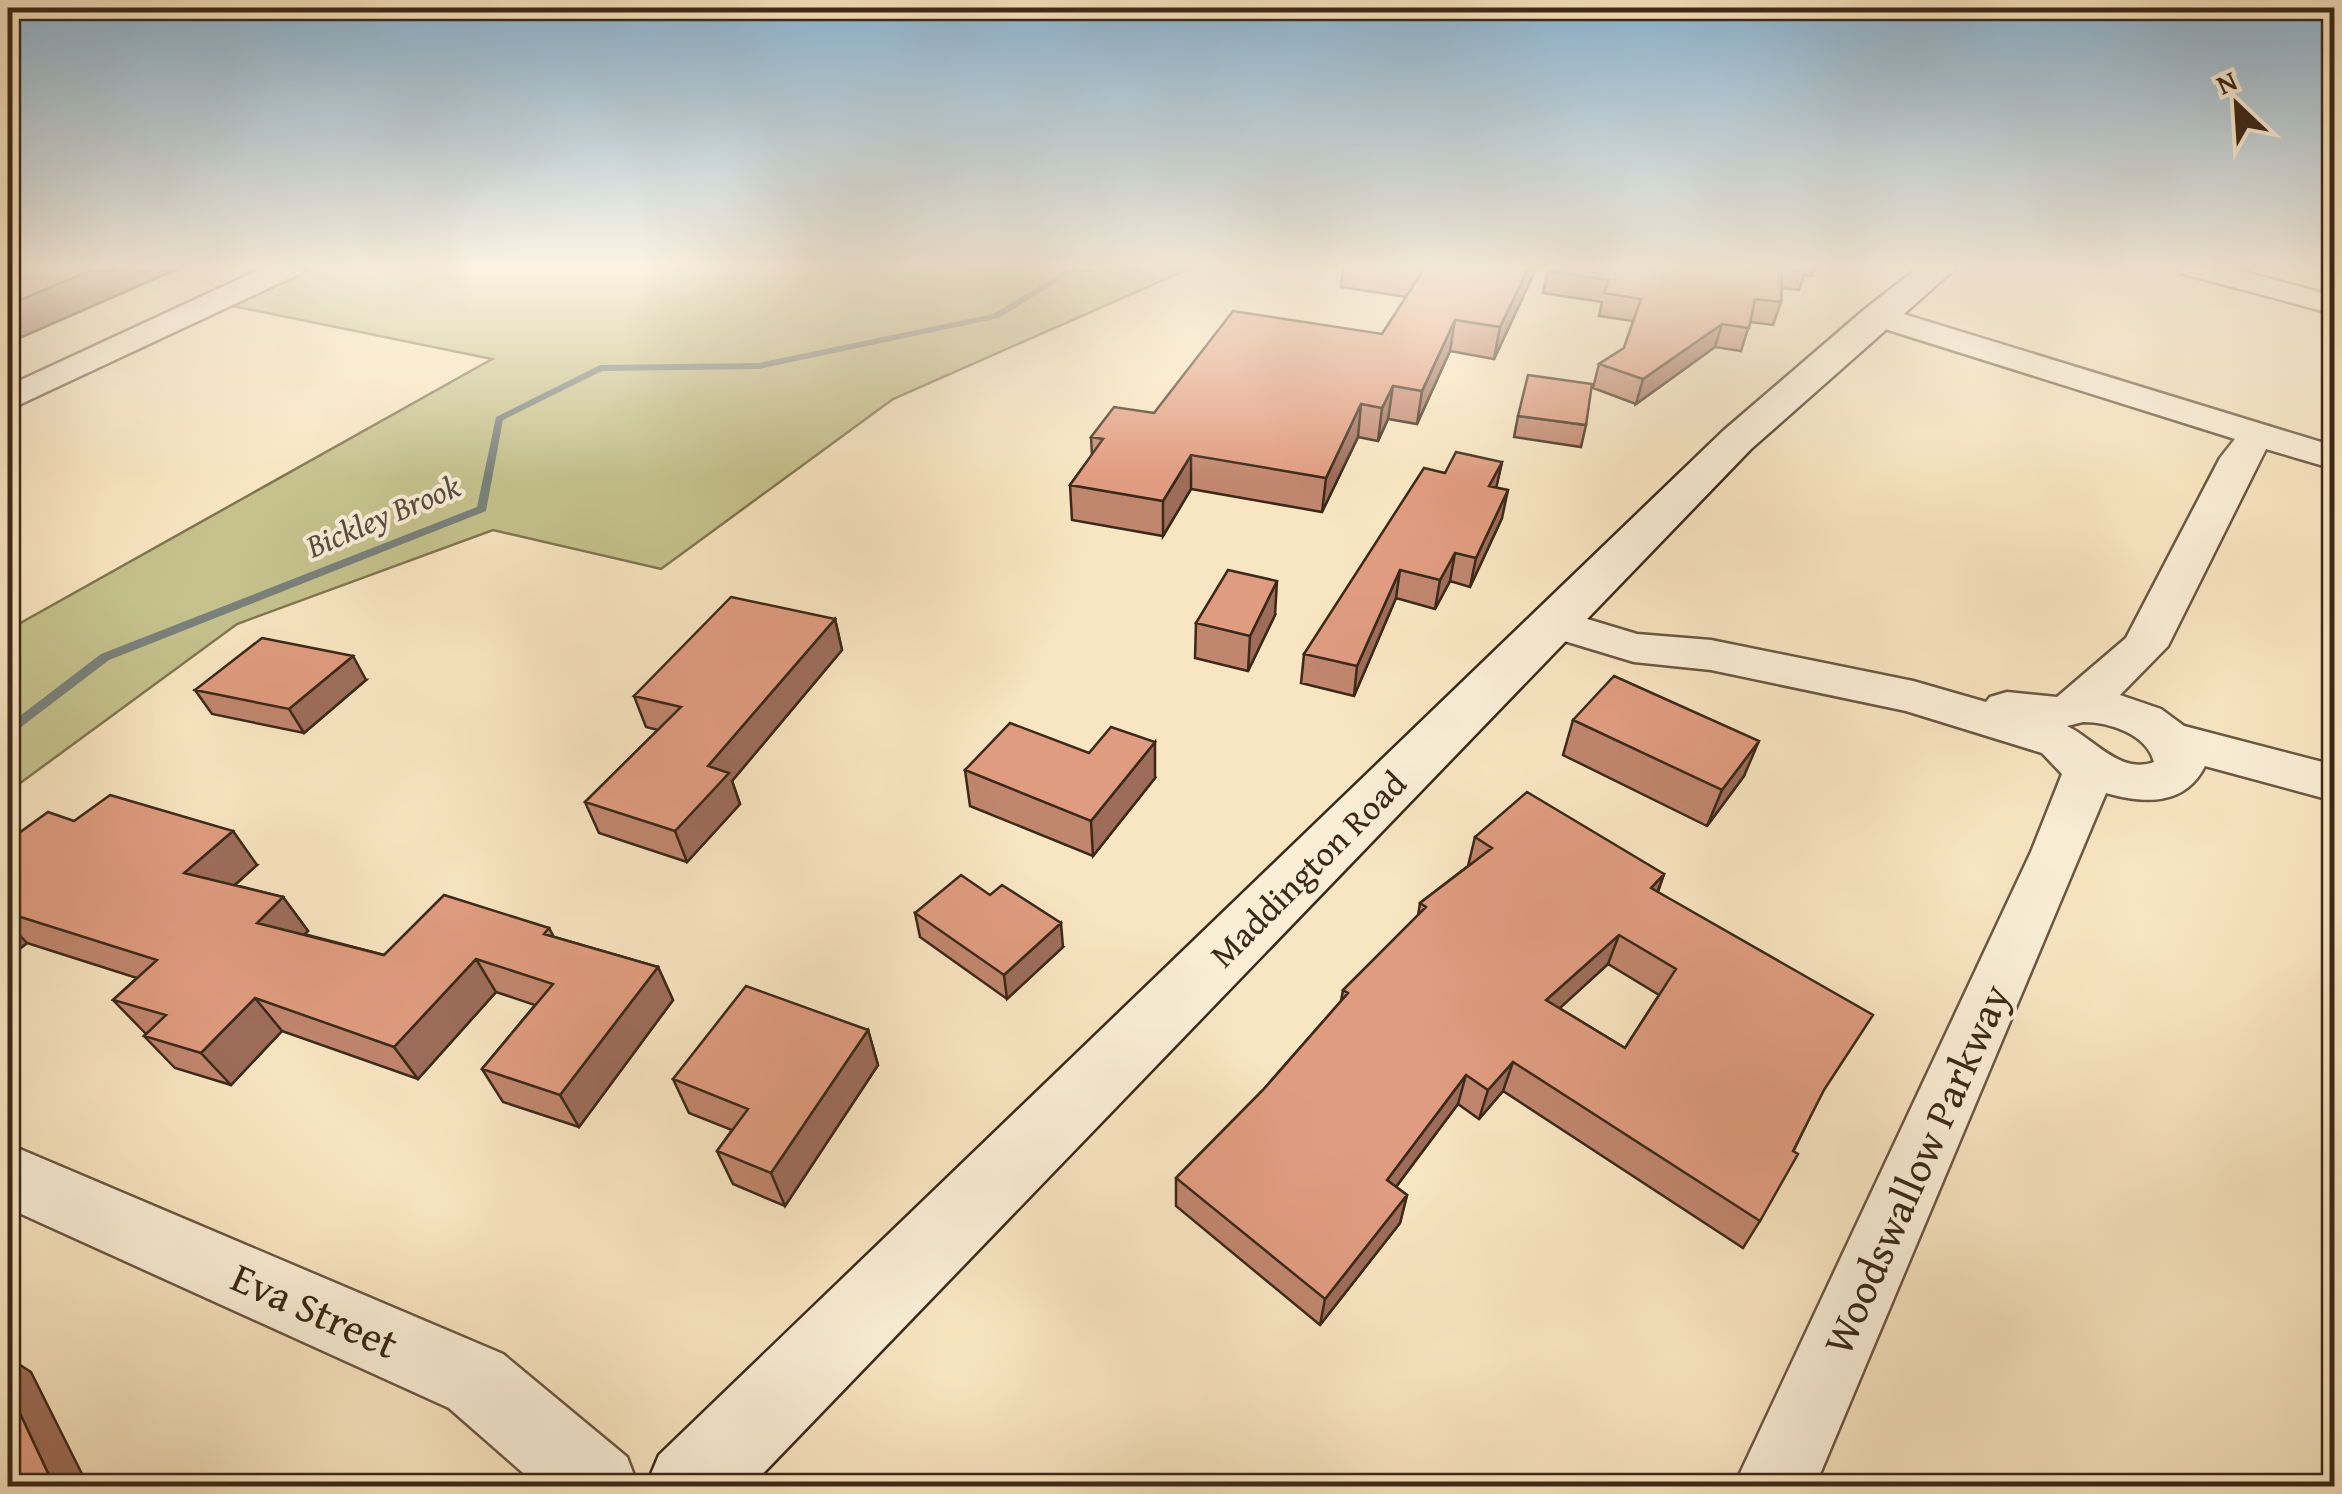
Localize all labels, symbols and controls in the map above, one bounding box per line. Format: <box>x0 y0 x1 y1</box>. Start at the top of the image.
north arrow <box>2187 55 2287 155</box>
text: N <box>2209 59 2244 104</box>
water label: Bickley Brook <box>298 462 467 569</box>
street label: Maddington Road <box>1198 758 1418 979</box>
street label: Woodswallow Parkway <box>1806 974 2025 1364</box>
street label: Eva Street <box>222 1246 408 1373</box>

